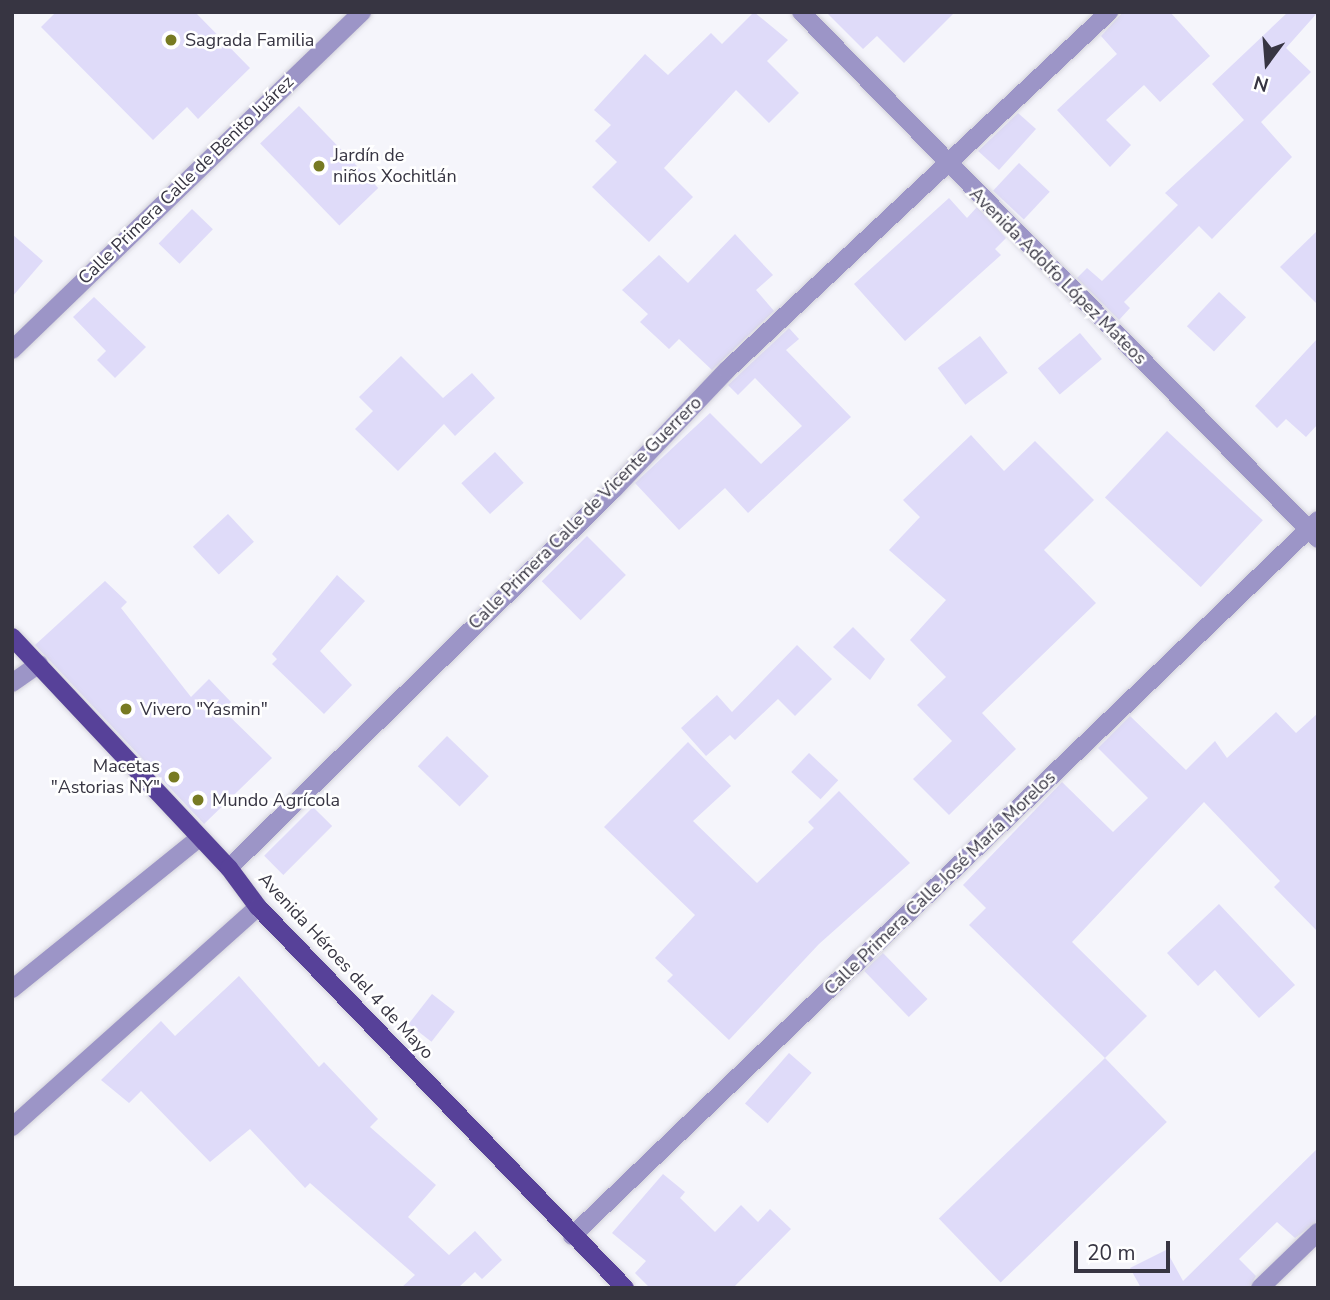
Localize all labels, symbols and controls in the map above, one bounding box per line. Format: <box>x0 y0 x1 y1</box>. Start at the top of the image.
north arrow <box>1232 28 1302 98</box>
place label: Sagrada Familia <box>185 29 314 51</box>
marker: Sagrada Familia <box>163 32 179 48</box>
text: N <box>1251 69 1272 98</box>
street label: Calle Primera Calle de Benito Juárez <box>74 71 298 289</box>
place label: Jardín de niños Xochitlán <box>333 145 457 188</box>
marker: Jardín de niños Xochitlán <box>311 158 327 174</box>
street label: Avenida Adolfo López Mateos <box>965 183 1151 369</box>
street label: Calle Primera Calle de Vicente Guerrero <box>464 392 706 634</box>
place label: Vivero "Yasmin" <box>140 698 268 720</box>
marker: Vivero "Yasmin" <box>118 701 134 717</box>
place label: Macetas "Astorias NY" <box>51 756 160 798</box>
street label: Calle Primera Calle José María Morelos <box>820 766 1060 1000</box>
marker: Macetas "Astorias NY" <box>166 769 182 785</box>
place label: Mundo Agrícola <box>212 789 340 811</box>
marker: Mundo Agrícola <box>190 792 206 808</box>
street label: Avenida Héroes del 4 de Mayo <box>254 868 438 1064</box>
scale bar <box>1078 1226 1174 1270</box>
text: 20 m <box>1087 1239 1136 1267</box>

